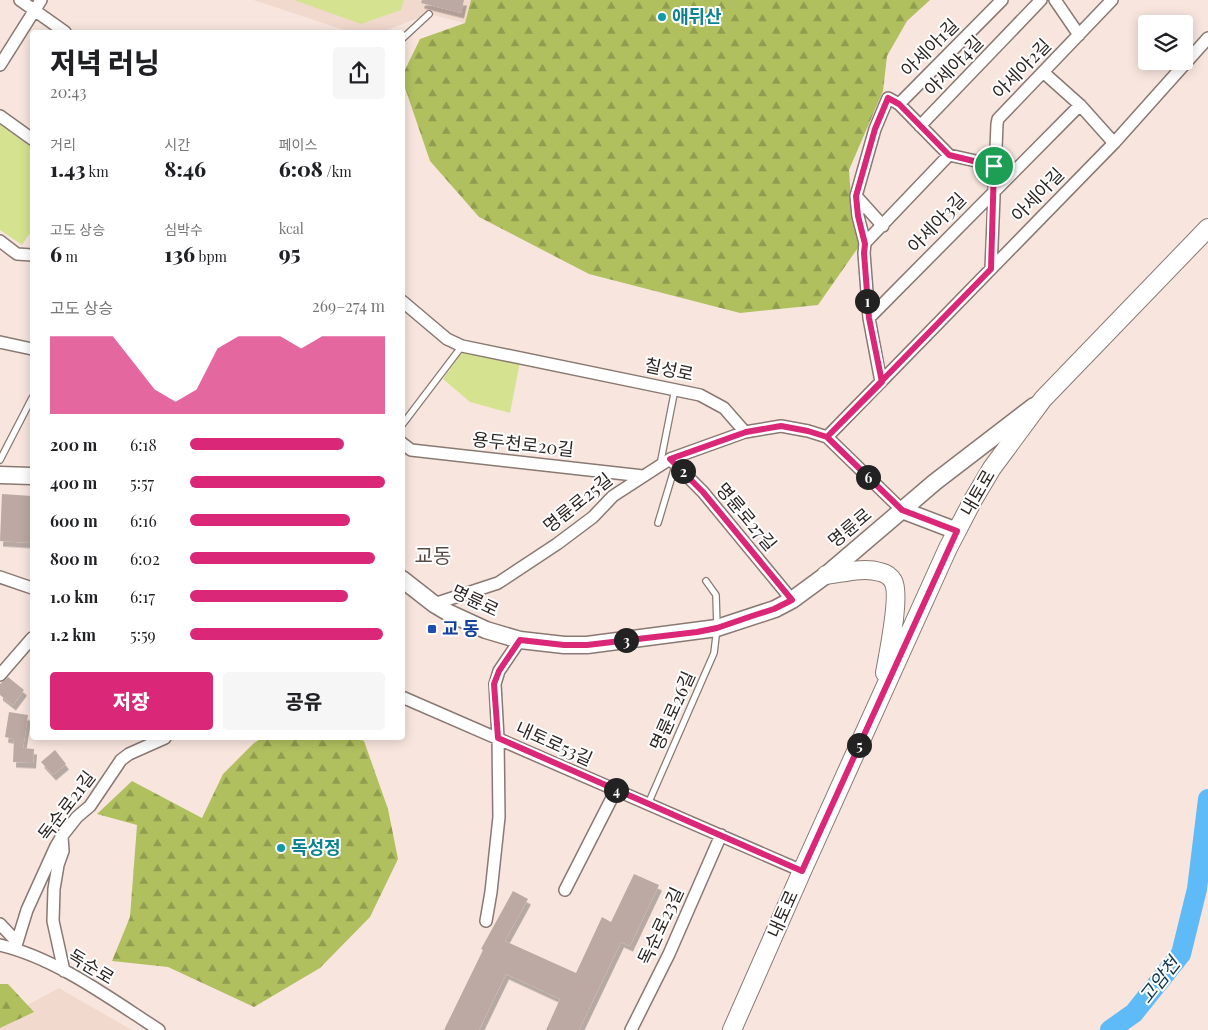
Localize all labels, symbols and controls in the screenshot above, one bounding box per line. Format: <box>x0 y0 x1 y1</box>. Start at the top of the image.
place label: 애뒤산 <box>672 4 722 28</box>
marker: 애뒤산 <box>656 11 668 23</box>
street label: 아세아1길 <box>895 13 964 82</box>
map controls <box>1138 15 1193 70</box>
button: layers <box>1138 15 1193 70</box>
street label: 아세아4길 <box>919 30 988 101</box>
street label: 아세아2길 <box>987 33 1056 104</box>
text: 저녁 러닝 <box>50 43 159 80</box>
button: share <box>333 47 385 99</box>
text: 20:43 <box>50 81 86 102</box>
text: 거리 <box>50 135 76 154</box>
text: 시간 <box>164 135 190 154</box>
text: 페이스 <box>279 135 317 154</box>
pin <box>973 145 1015 187</box>
icon: arrive <box>980 152 1008 180</box>
text: 1.43 <box>50 154 85 182</box>
text: 8:46 <box>164 154 206 182</box>
text: 6:08 <box>279 154 323 182</box>
text: km <box>85 162 109 181</box>
text: /km <box>323 162 352 181</box>
street label: 아세아길 <box>1006 162 1069 226</box>
street label: 아세아3길 <box>902 187 971 257</box>
text: kcal <box>279 219 304 238</box>
text: 고도 상승 <box>50 220 105 239</box>
text: 심박수 <box>164 220 203 239</box>
text: 95 <box>279 238 301 266</box>
text: 6 <box>50 239 62 267</box>
text: 136 <box>164 239 195 267</box>
text: m <box>62 247 78 266</box>
text: bpm <box>195 247 227 266</box>
pin: 1 <box>854 288 880 314</box>
text: 1 <box>865 292 870 311</box>
text: 269–274 m <box>312 295 385 316</box>
text: 고도 상승 <box>50 297 113 318</box>
street label: 칠성로 <box>642 352 696 386</box>
street label: 용두천로20길 <box>471 427 575 461</box>
text: 200 m <box>50 434 97 455</box>
text: 6:18 <box>130 434 157 455</box>
pin: 2 <box>670 458 696 484</box>
text: 2 <box>680 462 687 481</box>
pin: 6 <box>856 464 880 490</box>
street label: 내토로 <box>954 465 1000 520</box>
street label: 명륜로25길 <box>538 467 617 537</box>
text: 6 <box>865 468 872 487</box>
text: 400 m <box>50 472 97 493</box>
text: 5:57 <box>130 472 154 493</box>
street label: 명륜로27길 <box>711 477 782 556</box>
street label: 명륜로 <box>823 502 876 552</box>
text: 600 m <box>50 510 98 531</box>
text: 6:16 <box>130 510 157 531</box>
district label: 교동 <box>415 541 451 568</box>
text: 800 m <box>50 548 98 569</box>
text: 6:02 <box>130 548 160 569</box>
street label: 명륜로 <box>448 579 503 621</box>
text: 1.0 km <box>50 586 98 607</box>
text: 6:17 <box>130 586 155 607</box>
place label: 교 동 <box>442 616 479 640</box>
marker: 교 동 <box>426 623 438 635</box>
text: 1.2 km <box>50 624 96 645</box>
text: 5:59 <box>130 624 156 645</box>
pin: 3 <box>614 628 638 652</box>
text: 3 <box>623 631 630 650</box>
street label: 명륜로26길 <box>644 667 700 754</box>
button: 저장 <box>50 672 213 730</box>
button: 공유 <box>223 672 385 730</box>
street label: 내토로53길 <box>512 715 597 771</box>
pin: 5 <box>846 732 872 758</box>
text: 5 <box>856 736 863 755</box>
street label: 독순로21길 <box>32 766 100 845</box>
pin: 4 <box>604 778 628 802</box>
text: 4 <box>613 781 620 800</box>
place label: 독성정 <box>291 835 341 859</box>
marker: 독성정 <box>275 842 287 854</box>
street label: 독순로23길 <box>632 883 689 968</box>
street label: 내토로 <box>761 886 803 941</box>
street label: 독순로 <box>64 943 119 989</box>
water label: 고암천 <box>1132 950 1186 1008</box>

